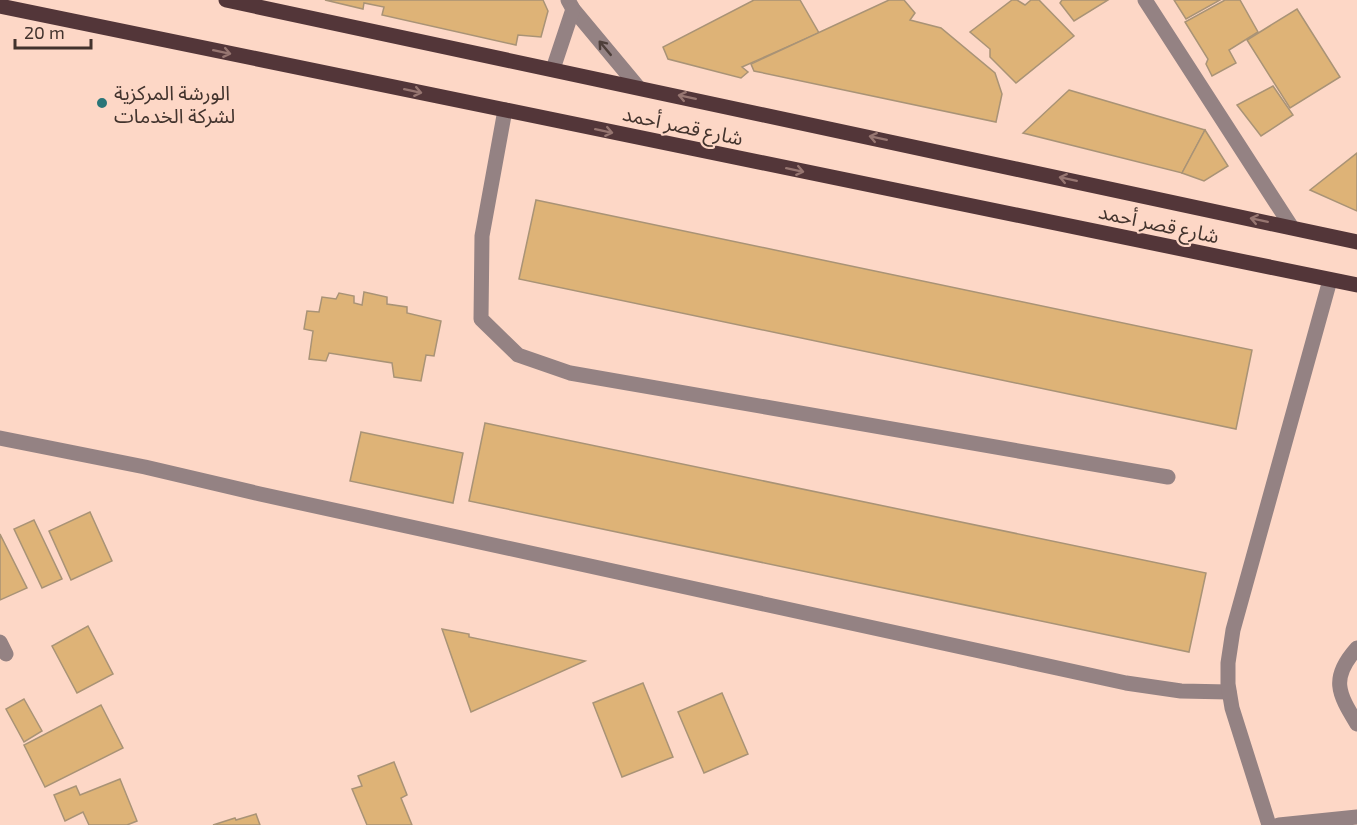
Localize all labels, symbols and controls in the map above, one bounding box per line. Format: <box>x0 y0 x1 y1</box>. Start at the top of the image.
scale bar <box>15 12 92 50</box>
text: 20 m <box>24 21 65 43</box>
one-way arrow <box>599 40 612 56</box>
one-way arrow <box>212 47 231 58</box>
place label: الورشة المركزية لشركة الخدمات <box>114 80 235 128</box>
one-way arrow <box>403 86 422 97</box>
one-way arrow <box>678 91 697 102</box>
marker: الورشة المركزية لشركة الخدمات <box>95 96 109 110</box>
street label: شارع قصر أحمد <box>620 101 745 153</box>
one-way arrow <box>594 125 613 137</box>
one-way arrow <box>868 132 888 143</box>
one-way arrow <box>785 165 804 176</box>
one-way arrow <box>1059 173 1079 184</box>
street label: شارع قصر أحمد <box>1096 199 1221 251</box>
one-way arrow <box>1250 213 1269 225</box>

